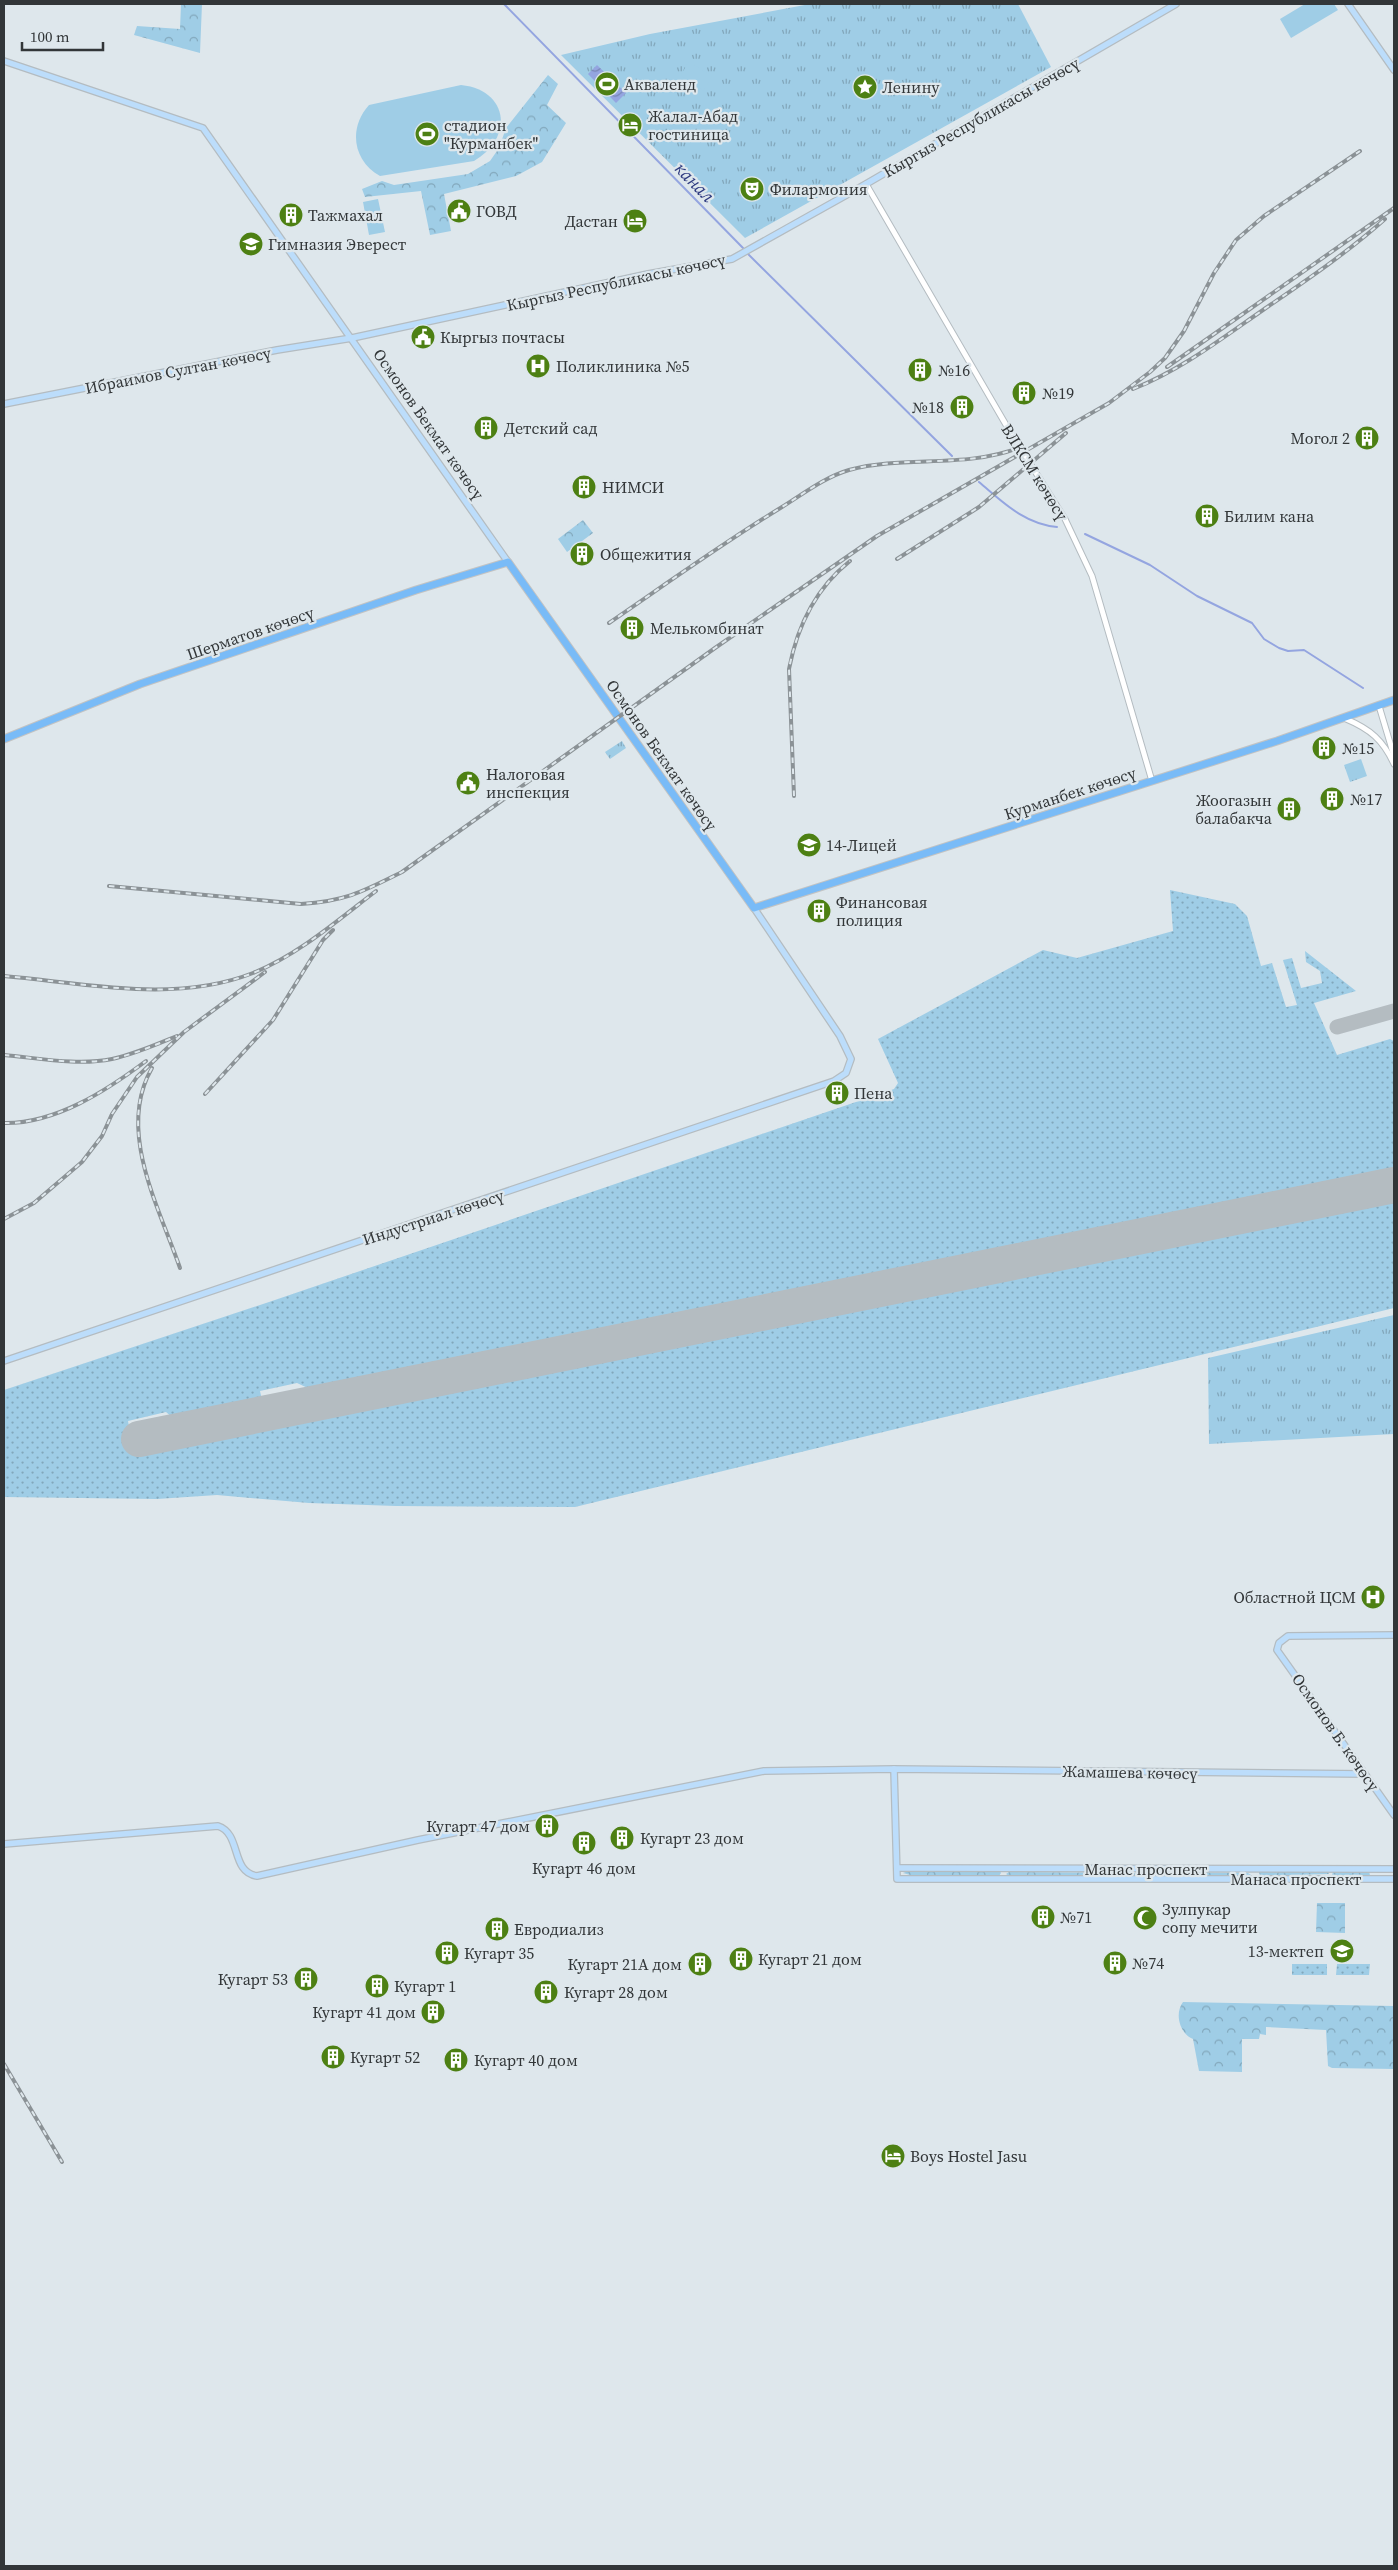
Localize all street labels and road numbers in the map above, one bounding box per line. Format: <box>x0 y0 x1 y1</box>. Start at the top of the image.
street label: Кыргыз Республикасы көчөсү <box>879 51 1084 182</box>
street label: Кыргыз Республикасы көчөсү <box>505 248 728 316</box>
street label: Ибраимов Султан көчөсү <box>83 341 274 399</box>
street label: Осмонов Бекмат көчөсү <box>368 344 490 505</box>
street label: ВЛКСМ көчөсү <box>997 419 1074 525</box>
street label: Шерматов көчөсү <box>183 601 317 665</box>
street label: Осмонов Бекмат көчөсү <box>601 675 723 836</box>
street label: Курманбек көчөсү <box>1001 761 1139 825</box>
street label: Индустриал көчөсү <box>360 1184 507 1250</box>
street label: Осмонов Б. көчөсү <box>1287 1669 1385 1796</box>
street label: Жамашева көчөсү <box>1062 1760 1199 1784</box>
street label: Манас проспект <box>1085 1858 1208 1880</box>
street label: Манаса проспект <box>1230 1868 1362 1890</box>

